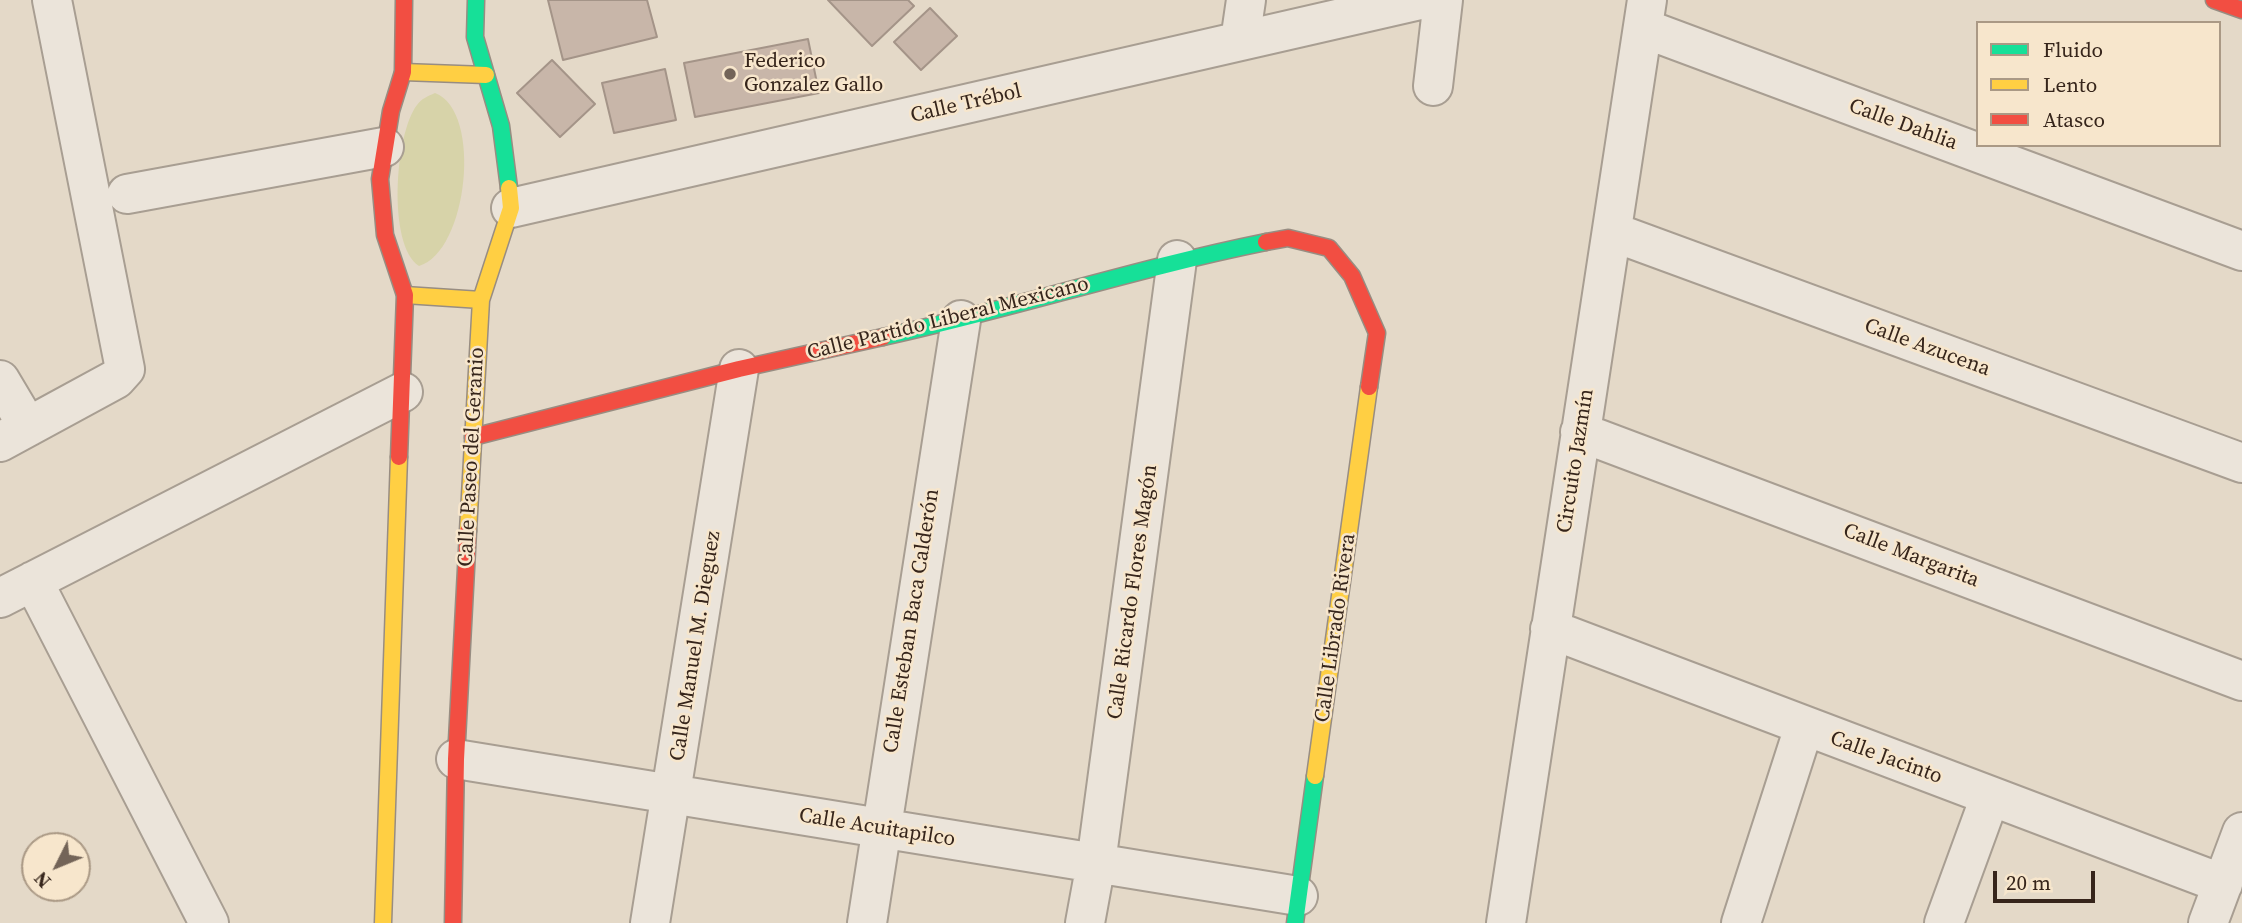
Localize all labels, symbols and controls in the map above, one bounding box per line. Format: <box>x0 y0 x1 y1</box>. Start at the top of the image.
legend <box>1976 21 2221 147</box>
text: Fluido <box>2043 35 2103 64</box>
place label: Federico Gonzalez Gallo <box>744 49 883 99</box>
marker: Federico Gonzalez Gallo <box>722 66 738 82</box>
text: Lento <box>2043 70 2097 99</box>
street label: Calle Trébol <box>908 79 1024 129</box>
street label: Calle Dahlia <box>1845 94 1961 156</box>
text: Atasco <box>2043 105 2105 134</box>
street label: Calle Partido Liberal Mexicano <box>805 272 1091 366</box>
street label: Calle Azucena <box>1861 314 1993 382</box>
street label: Calle Paseo del Geranio <box>454 347 490 567</box>
street label: Circuito Jazmín <box>1552 387 1600 535</box>
street label: Calle Ricardo Flores Magón <box>1103 463 1163 721</box>
street label: Calle Esteban Baca Calderón <box>879 487 945 755</box>
street label: Calle Margarita <box>1839 519 1983 593</box>
street label: Calle Manuel M. Dieguez <box>665 529 727 763</box>
street label: Calle Librado Rivera <box>1310 532 1362 724</box>
street label: Calle Jacinto <box>1826 726 1946 790</box>
street label: Calle Acuitapilco <box>797 803 957 853</box>
north arrow <box>21 832 91 902</box>
scale bar <box>1997 856 2098 900</box>
text: N <box>28 866 56 894</box>
text: 20 m <box>2006 868 2051 897</box>

